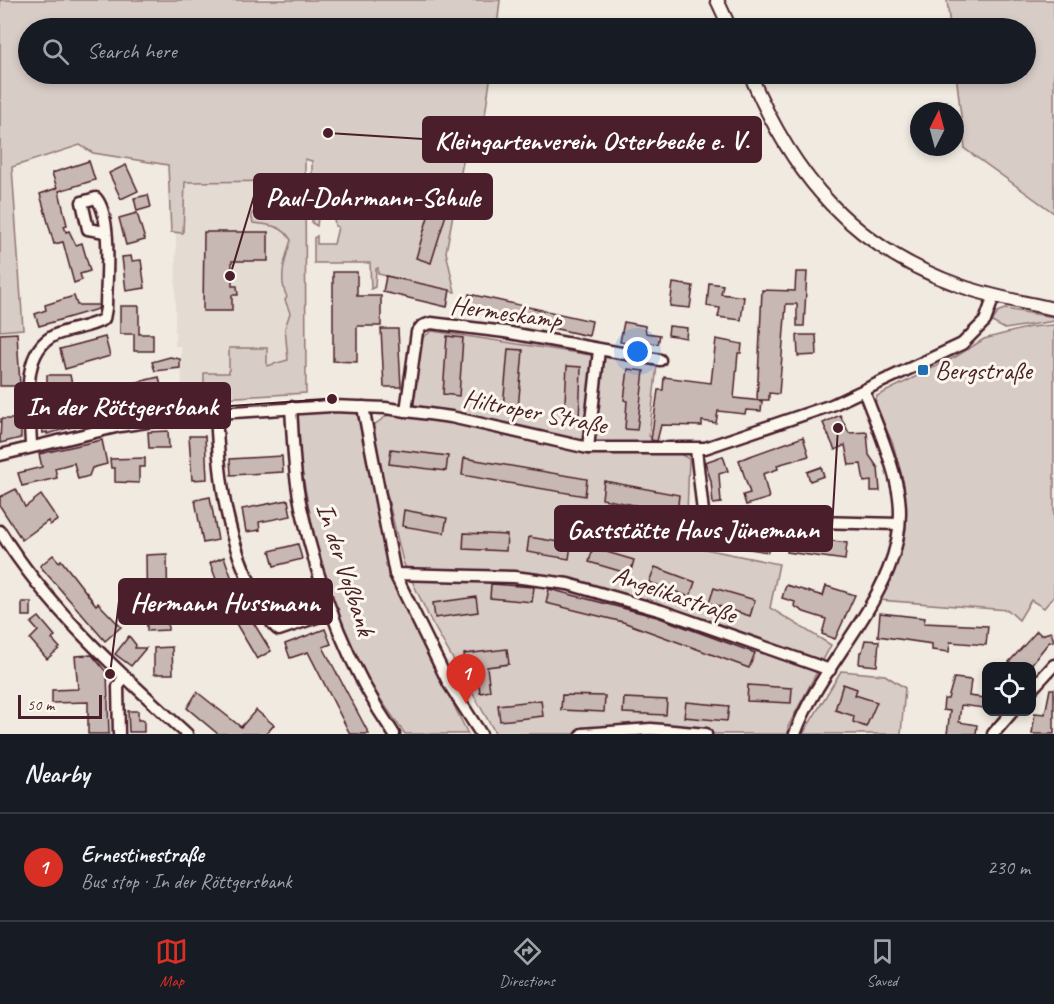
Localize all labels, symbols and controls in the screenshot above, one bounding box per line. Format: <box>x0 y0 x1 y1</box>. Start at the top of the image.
search box <box>18 18 1036 84</box>
icon: search <box>39 35 72 68</box>
text: Search here <box>87 37 177 65</box>
north arrow <box>910 102 964 156</box>
callout: Kleingartenverein Osterbecke e. V. <box>423 117 761 162</box>
text: Kleingartenverein Osterbecke e. V. <box>435 123 750 157</box>
callout: Paul-Dohrmann-Schule <box>254 174 492 219</box>
text: Paul-Dohrmann-Schule <box>266 180 482 214</box>
street label: Hermeskamp <box>448 288 566 337</box>
your location <box>623 337 652 366</box>
place label: Bergstraße <box>935 354 1034 387</box>
marker: Bergstraße <box>916 363 930 377</box>
street label: Hiltroper Straße <box>460 381 612 442</box>
callout: In der Röttgersbank <box>15 383 230 428</box>
text: In der Röttgersbank <box>26 389 221 423</box>
street label: In der Voßbank <box>309 499 383 642</box>
callout: Gaststätte Haus Jünemann <box>555 506 832 551</box>
text: Gaststätte Haus Jünemann <box>567 512 821 546</box>
street label: Angelikastraße <box>609 558 743 632</box>
callout: Hermann Hussmann <box>119 579 332 624</box>
text: Hermann Hussmann <box>130 585 321 619</box>
pin: 1 <box>446 654 486 704</box>
map controls <box>982 662 1036 716</box>
button: locate <box>982 662 1036 716</box>
scale bar <box>18 692 102 720</box>
text: 50 m <box>27 695 54 715</box>
text: Nearby <box>24 757 89 790</box>
text: Ernestinestraße <box>81 841 204 869</box>
text: 1 <box>39 855 48 880</box>
text: 230 m <box>987 855 1030 880</box>
text: Bus stop · In der Röttgersbank <box>81 869 292 894</box>
tab: Map <box>155 935 188 991</box>
tab: Directions <box>499 935 555 991</box>
tab: Saved <box>866 935 899 991</box>

